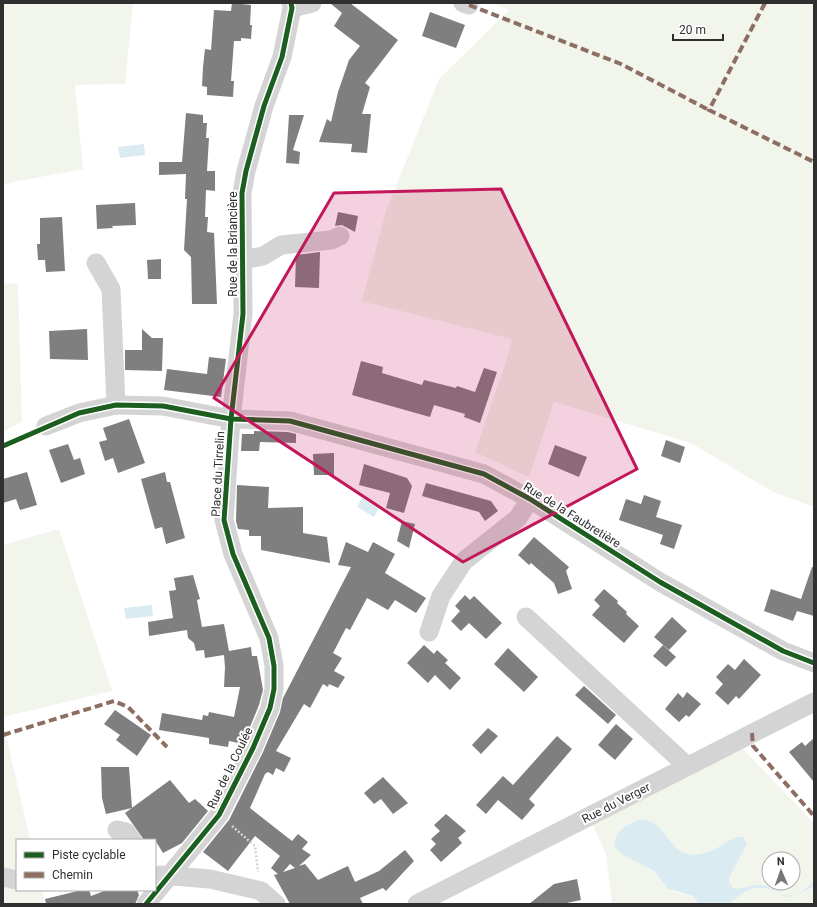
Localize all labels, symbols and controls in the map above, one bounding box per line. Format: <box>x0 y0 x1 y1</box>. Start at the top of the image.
scale bar <box>673 16 723 42</box>
text: 20 m <box>679 23 706 37</box>
street label: Rue de la Briancière <box>226 191 240 297</box>
street label: Place du Tirrelin <box>209 431 227 517</box>
street label: Rue de la Faubretière <box>521 479 623 551</box>
street label: Rue de la Coulée <box>204 725 256 811</box>
street label: Rue du Verger <box>580 780 652 826</box>
legend <box>16 839 156 891</box>
text: Piste cyclable <box>52 848 126 862</box>
north arrow <box>761 851 801 891</box>
text: N <box>777 855 785 868</box>
text: Chemin <box>52 868 93 882</box>

